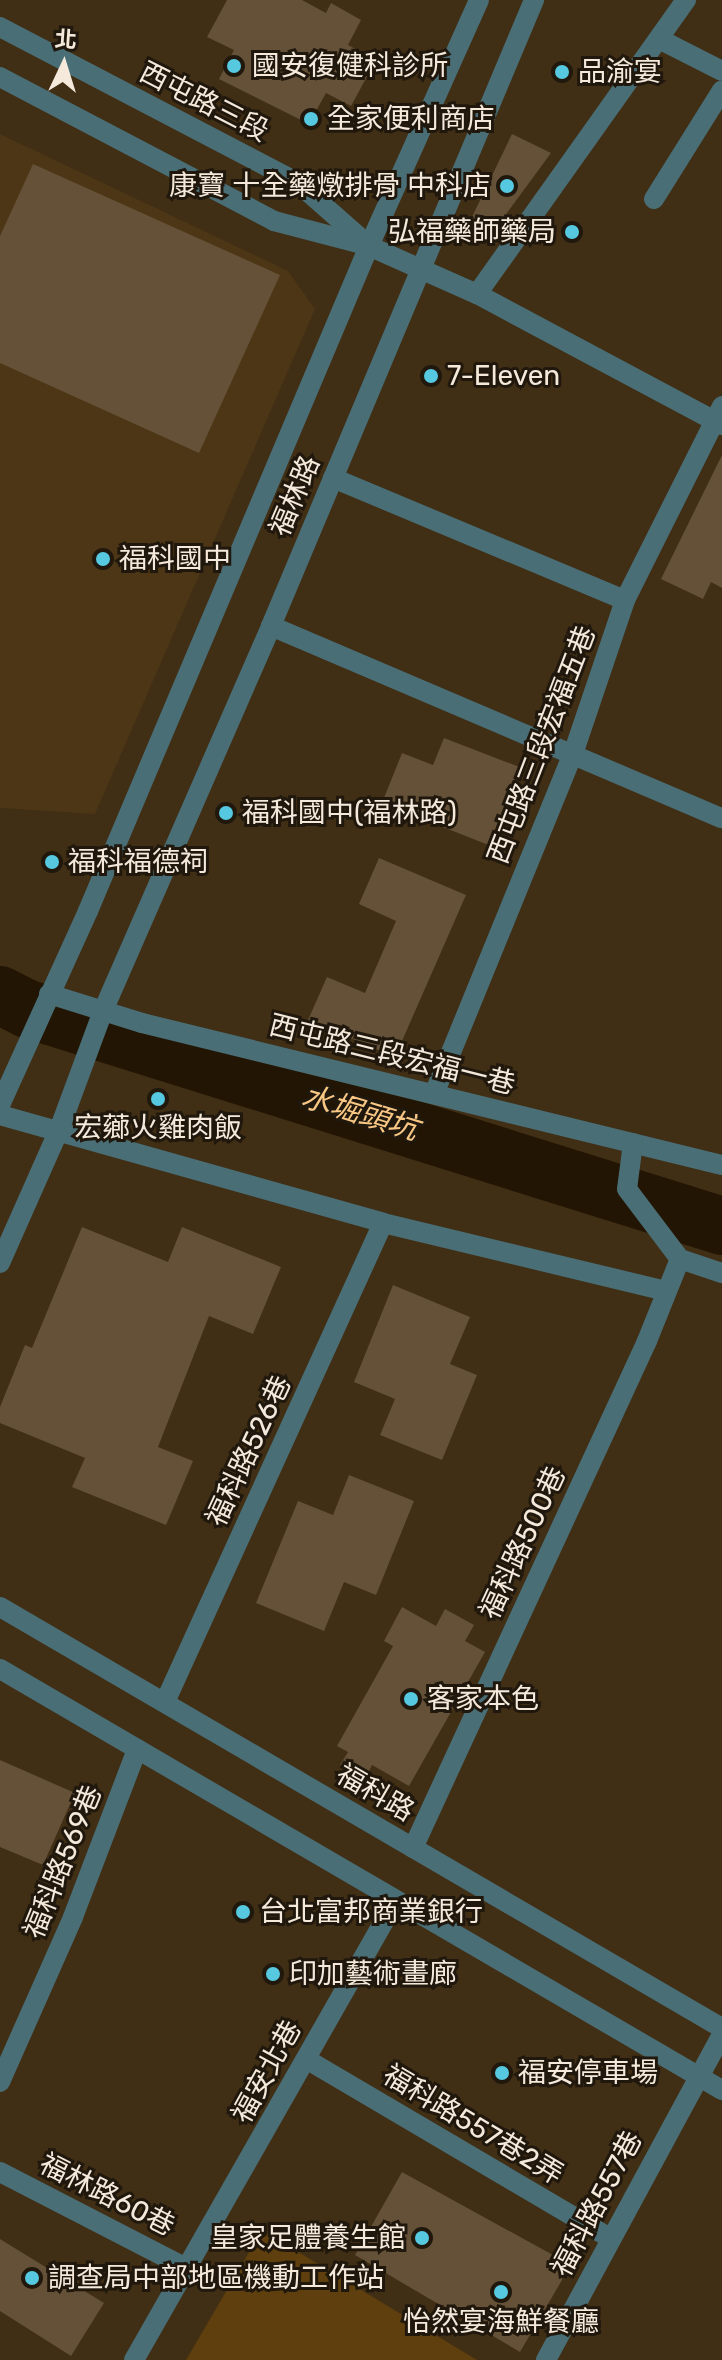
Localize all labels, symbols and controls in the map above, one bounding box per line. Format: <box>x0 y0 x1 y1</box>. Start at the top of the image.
north arrow <box>24 24 104 104</box>
text: 北 <box>54 25 78 54</box>
place label: 國安復健科診所 <box>252 49 448 83</box>
street label: 西屯路三段 <box>134 55 274 149</box>
marker: 國安復健科診所 <box>223 55 245 77</box>
place label: 品渝宴 <box>578 55 662 89</box>
marker: 品渝宴 <box>553 63 571 81</box>
place label: 全家便利商店 <box>327 102 495 136</box>
marker: 全家便利商店 <box>302 110 320 128</box>
place label: 康寶 十全藥燉排骨 中科店 <box>169 169 491 203</box>
marker: 康寶 十全藥燉排骨 中科店 <box>498 177 516 195</box>
place label: 弘福藥師藥局 <box>388 215 556 249</box>
marker: 弘福藥師藥局 <box>563 223 581 241</box>
place label: 7-Eleven <box>447 359 560 393</box>
marker: 7-Eleven <box>422 367 440 385</box>
street label: 福林路 <box>263 451 327 541</box>
place label: 福科國中 <box>119 542 231 576</box>
marker: 福科國中 <box>94 550 112 568</box>
street label: 西屯路三段宏福五巷 <box>481 621 603 869</box>
place label: 福科國中(福林路) <box>242 796 457 830</box>
marker: 福科國中(福林路) <box>217 804 235 822</box>
place label: 福科福德祠 <box>68 845 208 879</box>
marker: 福科福德祠 <box>43 853 61 871</box>
street label: 西屯路三段宏福一巷 <box>266 1008 518 1102</box>
water label: 水堀頭坑 <box>297 1078 423 1148</box>
marker: 宏薌火雞肉飯 <box>149 1090 167 1108</box>
place label: 宏薌火雞肉飯 <box>74 1111 242 1145</box>
street label: 福科路526巷 <box>200 1371 298 1531</box>
street label: 福科路500巷 <box>473 1461 573 1625</box>
place label: 客家本色 <box>427 1682 539 1716</box>
marker: 客家本色 <box>402 1690 420 1708</box>
street label: 福科路 <box>330 1757 420 1829</box>
street label: 福科路569巷 <box>17 1781 109 1943</box>
place label: 台北富邦商業銀行 <box>259 1895 483 1929</box>
marker: 台北富邦商業銀行 <box>234 1903 252 1921</box>
place label: 印加藝術畫廊 <box>289 1957 457 1991</box>
marker: 印加藝術畫廊 <box>264 1965 282 1983</box>
street label: 福安北巷 <box>225 2015 309 2129</box>
place label: 福安停車場 <box>518 2056 658 2090</box>
street label: 福科路557巷2弄 <box>377 2058 569 2192</box>
marker: 福安停車場 <box>493 2064 511 2082</box>
street label: 福科路557巷 <box>545 2126 649 2282</box>
street label: 福林路60巷 <box>34 2147 180 2243</box>
place label: 皇家足體養生館 <box>210 2221 406 2255</box>
marker: 皇家足體養生館 <box>413 2229 431 2247</box>
place label: 調查局中部地區機動工作站 <box>48 2261 384 2295</box>
marker: 調查局中部地區機動工作站 <box>23 2269 41 2287</box>
marker: 怡然宴海鮮餐廳 <box>492 2283 510 2301</box>
place label: 怡然宴海鮮餐廳 <box>403 2305 599 2339</box>

